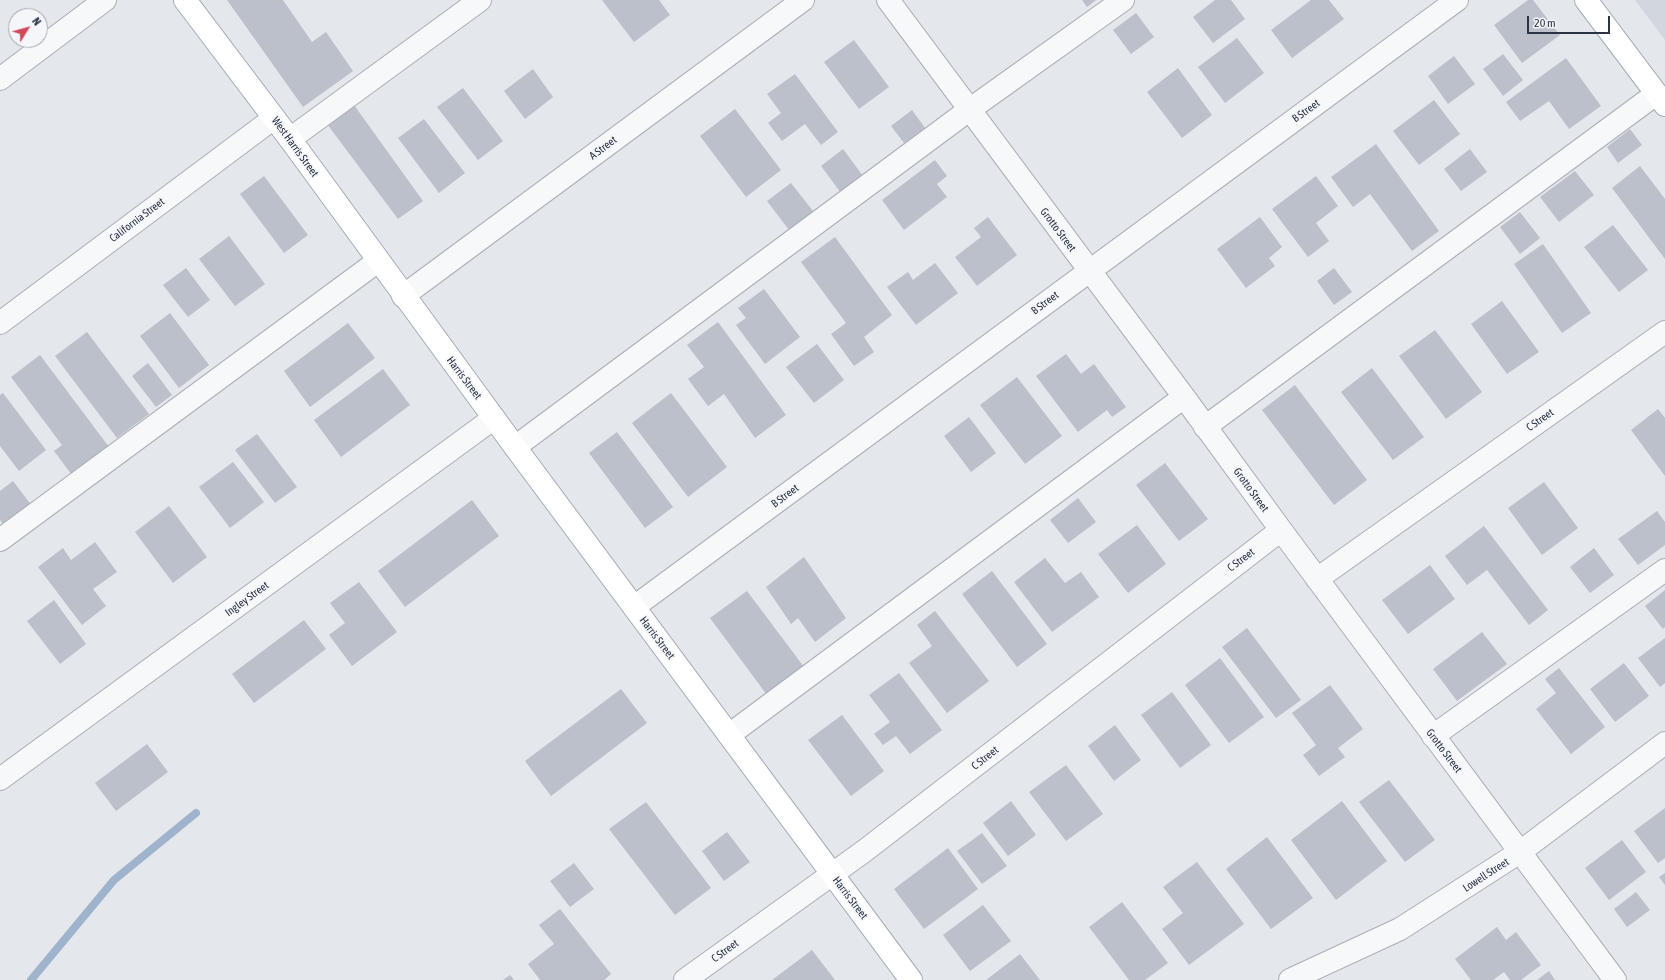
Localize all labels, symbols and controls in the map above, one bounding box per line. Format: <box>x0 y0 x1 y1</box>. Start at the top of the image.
north arrow <box>8 8 48 48</box>
scale bar <box>1529 8 1612 34</box>
text: N <box>30 15 44 28</box>
text: 20 m <box>1534 16 1556 30</box>
street label: B Street <box>1290 97 1322 125</box>
street label: West Harris Street <box>269 114 321 180</box>
street label: A Street <box>587 133 619 163</box>
street label: California Street <box>107 195 167 245</box>
street label: Grotto Street <box>1037 206 1079 254</box>
street label: B Street <box>1029 288 1061 318</box>
street label: Harris Street <box>444 354 484 402</box>
street label: C Street <box>1524 406 1556 434</box>
street label: Grotto Street <box>1231 465 1271 515</box>
street label: B Street <box>769 481 801 511</box>
street label: C Street <box>1225 546 1257 574</box>
street label: Ingley Street <box>223 579 271 619</box>
street label: Harris Street <box>637 614 677 662</box>
street label: Grotto Street <box>1423 727 1465 775</box>
street label: C Street <box>969 743 1001 773</box>
street label: Lowell Street <box>1460 855 1512 895</box>
street label: Harris Street <box>830 874 870 922</box>
street label: C Street <box>709 937 741 965</box>

